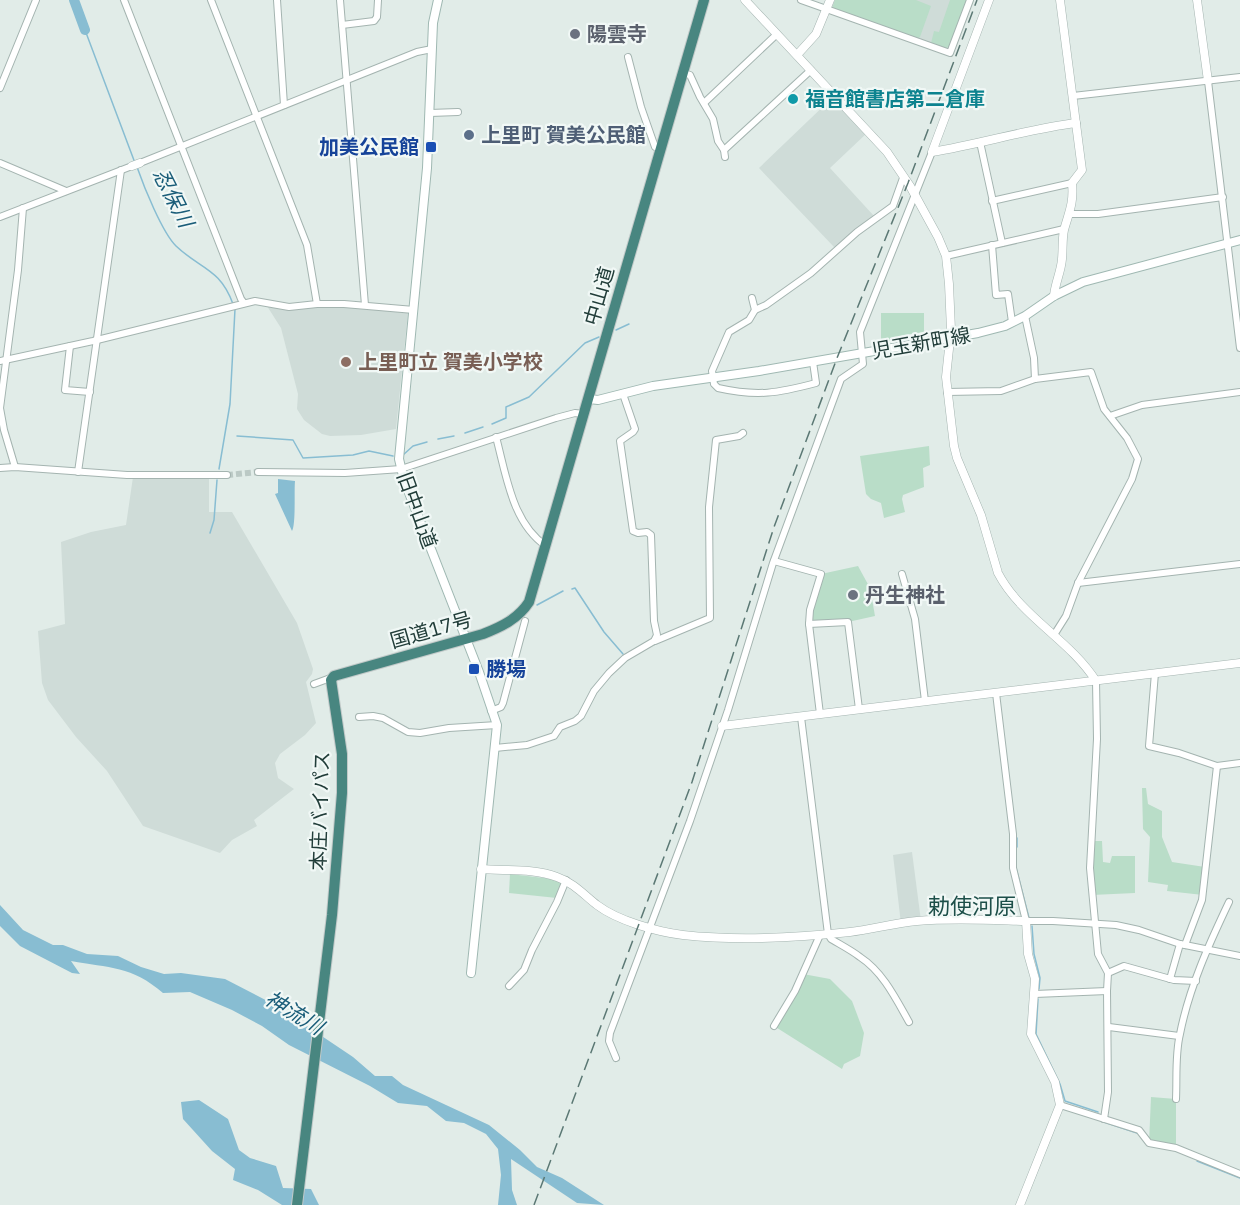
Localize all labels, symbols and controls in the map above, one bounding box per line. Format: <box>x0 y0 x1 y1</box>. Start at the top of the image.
place label: 陽雲寺 <box>587 20 647 47</box>
marker: 陽雲寺 <box>568 27 582 41</box>
place label: 福音館書店第二倉庫 <box>805 85 985 112</box>
marker: 福音館書店第二倉庫 <box>786 92 800 106</box>
place label: 上里町 賀美公民館 <box>481 121 646 148</box>
marker: 上里町 賀美公民館 <box>462 128 476 142</box>
place label: 加美公民館 <box>319 133 419 160</box>
marker: 加美公民館 <box>424 140 438 154</box>
water label: 忍保川 <box>147 163 202 234</box>
street label: 中山道 <box>577 263 620 328</box>
street label: 児玉新町線 <box>869 321 972 364</box>
place label: 上里町立 賀美小学校 <box>358 348 543 375</box>
marker: 上里町立 賀美小学校 <box>339 355 353 369</box>
street label: 旧中山道 <box>391 468 444 552</box>
place label: 丹生神社 <box>865 581 945 608</box>
marker: 丹生神社 <box>846 588 860 602</box>
street label: 国道17号 <box>387 605 475 654</box>
place label: 勝場 <box>486 655 526 682</box>
marker: 勝場 <box>467 662 481 676</box>
street label: 本庄バイパス <box>304 751 335 871</box>
district label: 勅使河原 <box>928 891 1016 920</box>
water label: 神流川 <box>260 984 330 1041</box>

